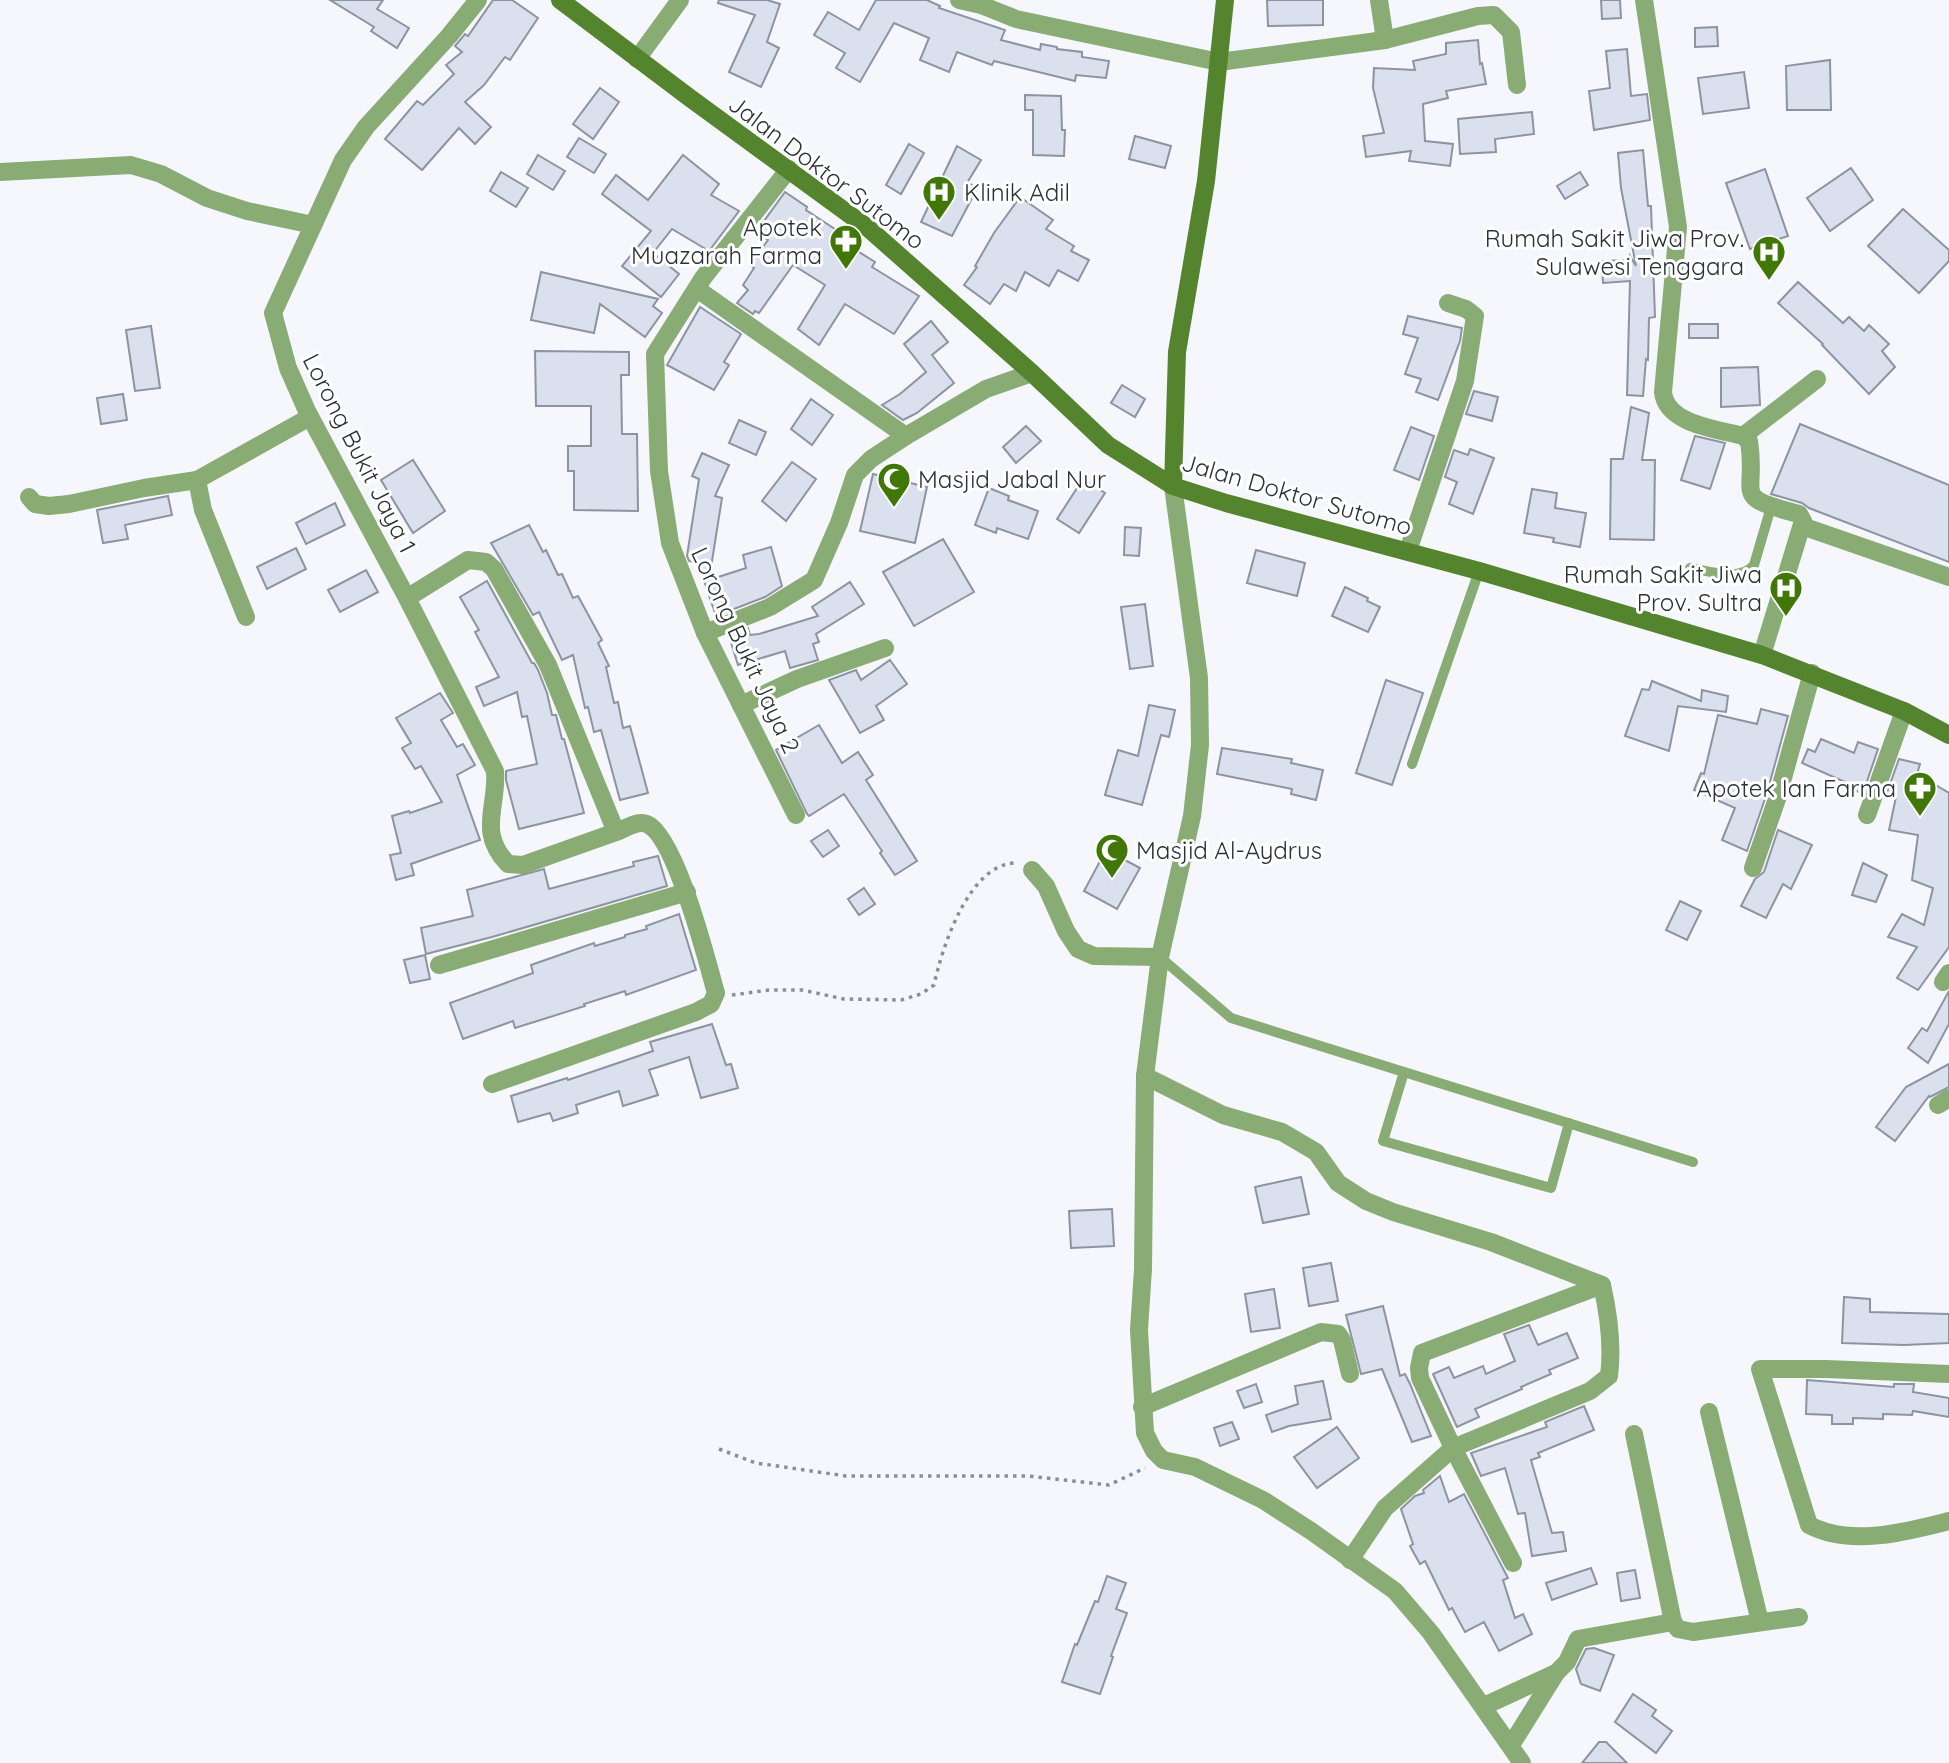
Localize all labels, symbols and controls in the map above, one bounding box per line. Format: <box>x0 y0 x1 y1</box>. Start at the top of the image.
street label: Jalan Doktor Sutomo <box>723 88 931 256</box>
hospital icon: Klinik Adil <box>920 173 958 222</box>
place label: Klinik Adil <box>964 177 1070 207</box>
place label: Apotek Muazarah Farma <box>631 212 822 270</box>
pharmacy icon: Apotek Muazarah Farma <box>827 222 865 271</box>
place label: Rumah Sakit Jiwa Prov. Sulawesi Tenggara <box>1485 223 1744 281</box>
hospital icon: Rumah Sakit Jiwa Prov. Sulawesi Tenggara <box>1750 233 1788 282</box>
street label: Lorong Bukit Jaya 1 <box>297 348 423 558</box>
street label: Jalan Doktor Sutomo <box>1179 447 1415 541</box>
mosque icon: Masjid Jabal Nur <box>875 460 913 509</box>
place label: Masjid Jabal Nur <box>918 464 1106 494</box>
street label: Lorong Bukit Jaya 2 <box>685 542 807 758</box>
place label: Rumah Sakit Jiwa Prov. Sultra <box>1564 559 1762 617</box>
hospital icon: Rumah Sakit Jiwa Prov. Sultra <box>1767 569 1805 618</box>
pharmacy icon: Apotek Ian Farma <box>1901 769 1939 818</box>
place label: Apotek Ian Farma <box>1696 773 1896 803</box>
mosque icon: Masjid Al-Aydrus <box>1093 831 1131 880</box>
place label: Masjid Al-Aydrus <box>1136 835 1322 865</box>

